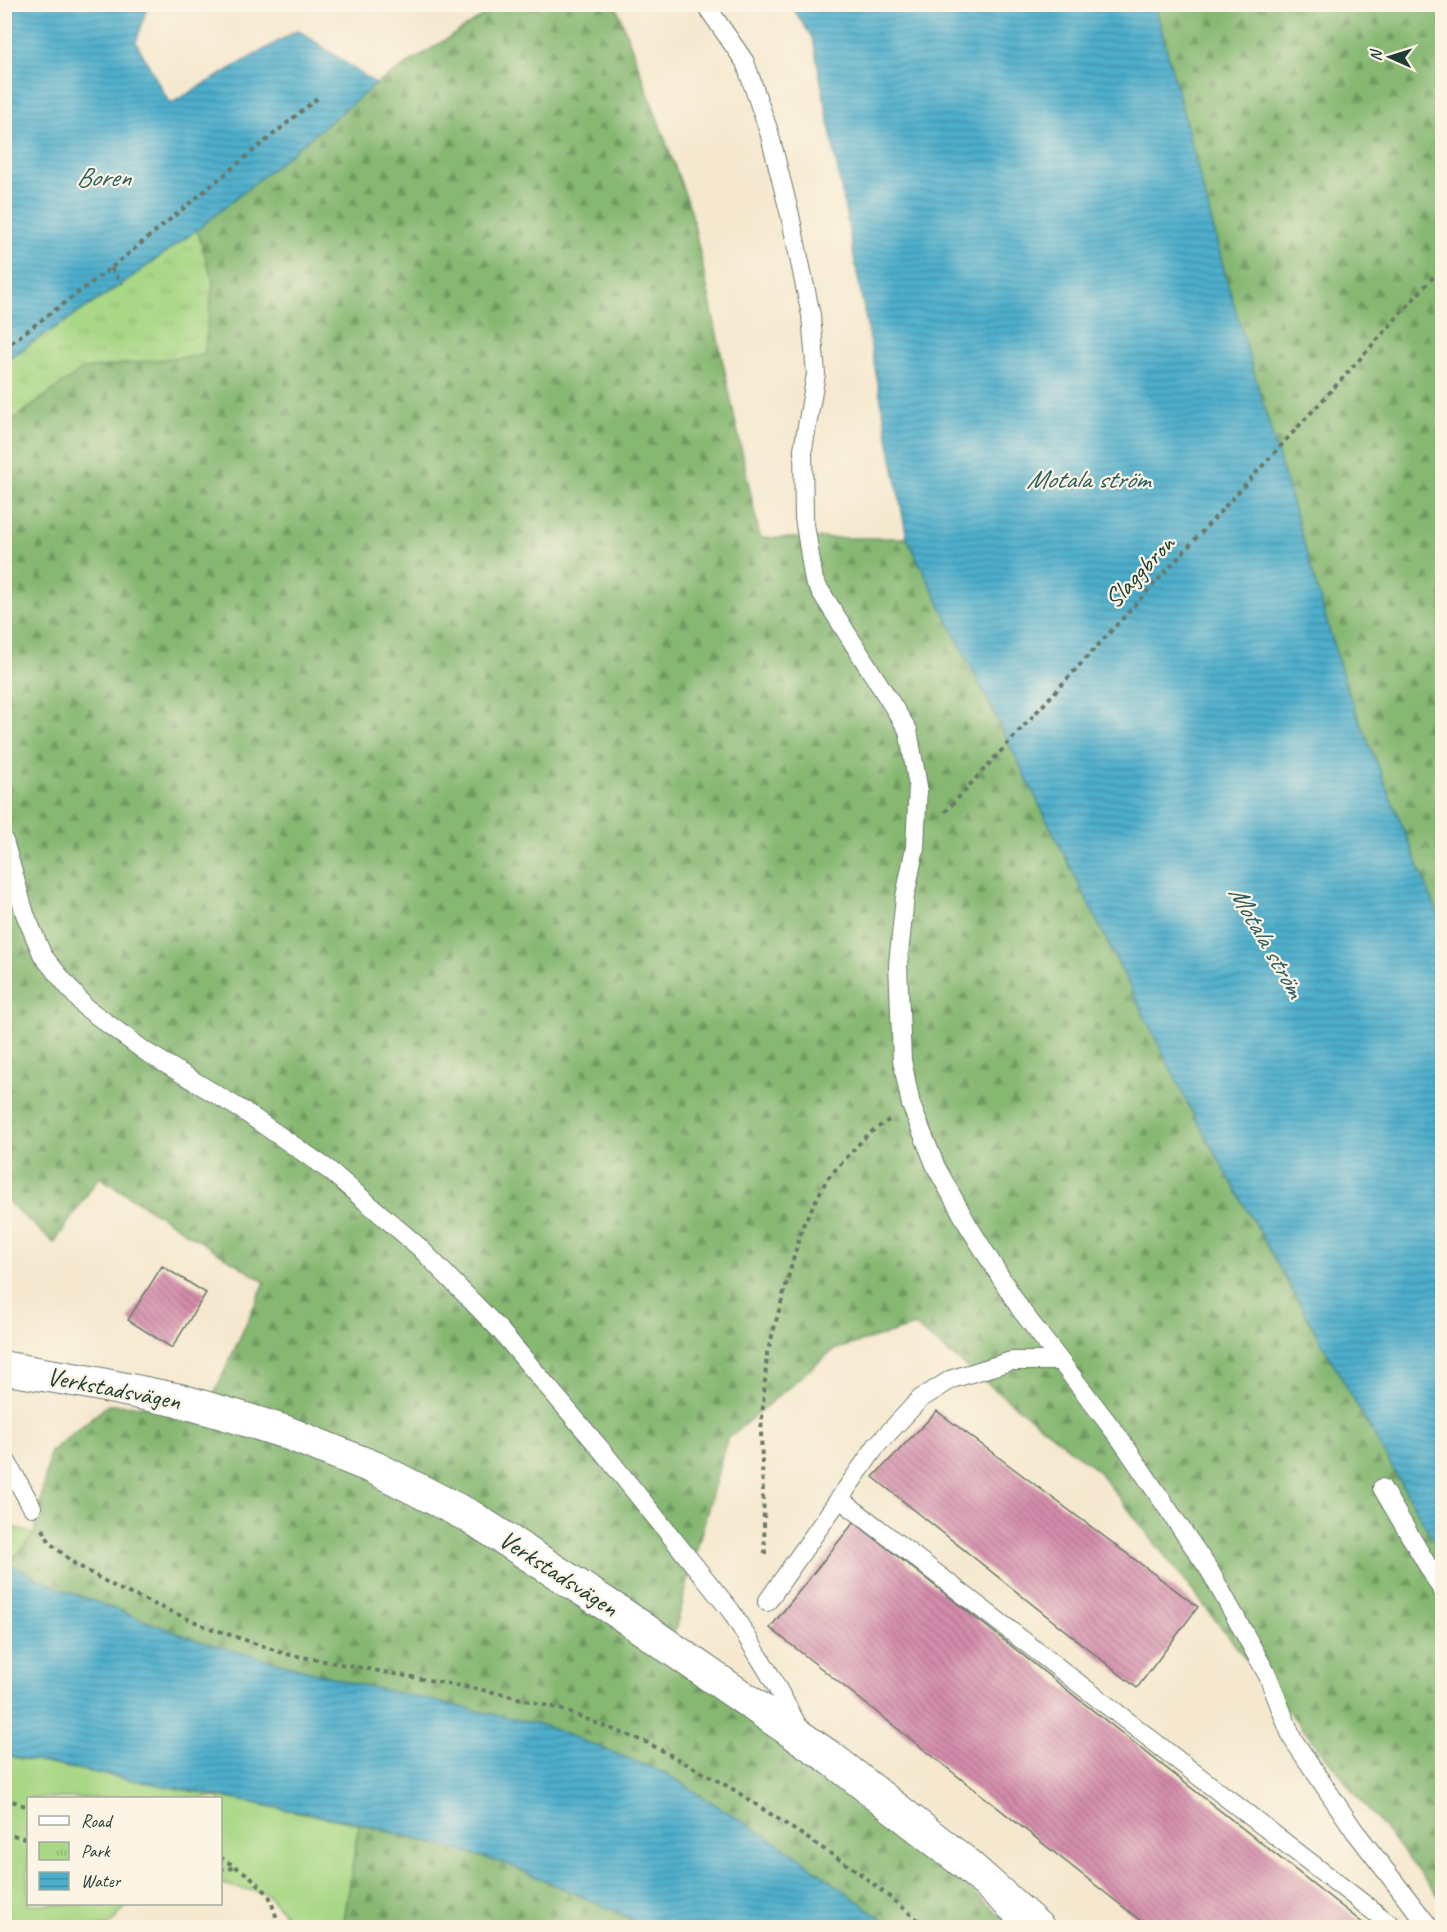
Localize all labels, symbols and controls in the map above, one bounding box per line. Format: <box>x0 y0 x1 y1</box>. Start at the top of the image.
north arrow <box>1360 27 1420 87</box>
text: N <box>1366 48 1386 62</box>
water label: Boren <box>76 160 133 194</box>
water label: Motala ström <box>1026 462 1153 496</box>
street label: Slaggbron <box>1097 527 1183 615</box>
water label: Motala ström <box>1221 879 1314 1005</box>
street label: Verkstadsvägen <box>44 1359 184 1418</box>
street label: Verkstadsvägen <box>493 1523 625 1624</box>
legend <box>27 1797 222 1905</box>
text: Road <box>81 1810 114 1832</box>
text: Park <box>81 1840 111 1862</box>
text: Water <box>81 1870 122 1892</box>

